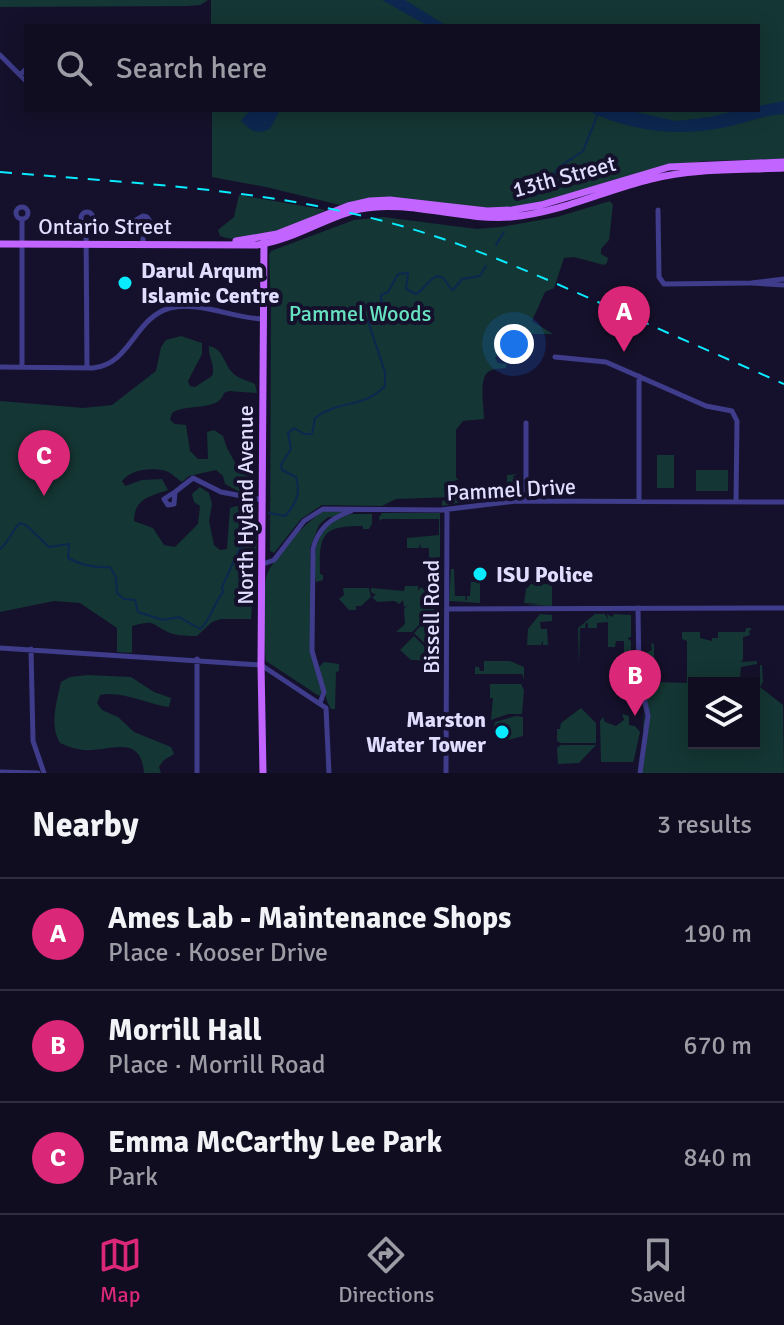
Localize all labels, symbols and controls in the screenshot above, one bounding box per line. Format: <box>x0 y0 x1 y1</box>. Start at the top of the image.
search box <box>24 24 760 112</box>
icon: search <box>52 46 96 90</box>
text: Search here <box>116 50 267 87</box>
street label: 13th Street <box>510 150 619 203</box>
street label: Ontario Street <box>38 213 172 240</box>
place label: Darul Arqum Islamic Centre <box>141 257 279 309</box>
marker: Darul Arqum Islamic Centre <box>116 274 134 292</box>
pin: A <box>598 286 650 352</box>
park label: Pammel Woods <box>289 300 431 327</box>
your location <box>494 324 534 364</box>
street label: North Hyland Avenue <box>232 405 259 605</box>
pin: C <box>18 430 70 496</box>
street label: Pammel Drive <box>446 473 577 506</box>
street label: Bissell Road <box>418 560 445 674</box>
place label: ISU Police <box>496 561 593 588</box>
marker: ISU Police <box>471 565 489 583</box>
pin: B <box>609 650 661 716</box>
map controls <box>688 677 760 749</box>
button: layers <box>688 677 760 749</box>
place label: Marston Water Tower <box>366 706 486 758</box>
marker: Marston Water Tower <box>493 723 511 741</box>
text: Nearby <box>32 804 139 846</box>
text: 3 results <box>657 809 752 841</box>
text: Ames Lab - Maintenance Shops <box>108 900 511 937</box>
text: A <box>50 918 66 950</box>
text: 190 m <box>683 918 752 950</box>
text: Place · Kooser Drive <box>108 937 328 969</box>
text: Morrill Hall <box>108 1012 262 1049</box>
text: B <box>50 1030 66 1062</box>
text: 670 m <box>683 1030 752 1062</box>
text: Place · Morrill Road <box>108 1049 325 1081</box>
text: Emma McCarthy Lee Park <box>108 1124 442 1161</box>
text: C <box>50 1142 66 1174</box>
text: 840 m <box>683 1142 752 1174</box>
text: Park <box>108 1161 158 1193</box>
tab: Map <box>98 1233 142 1308</box>
tab: Directions <box>338 1233 434 1308</box>
tab: Saved <box>631 1233 686 1308</box>

